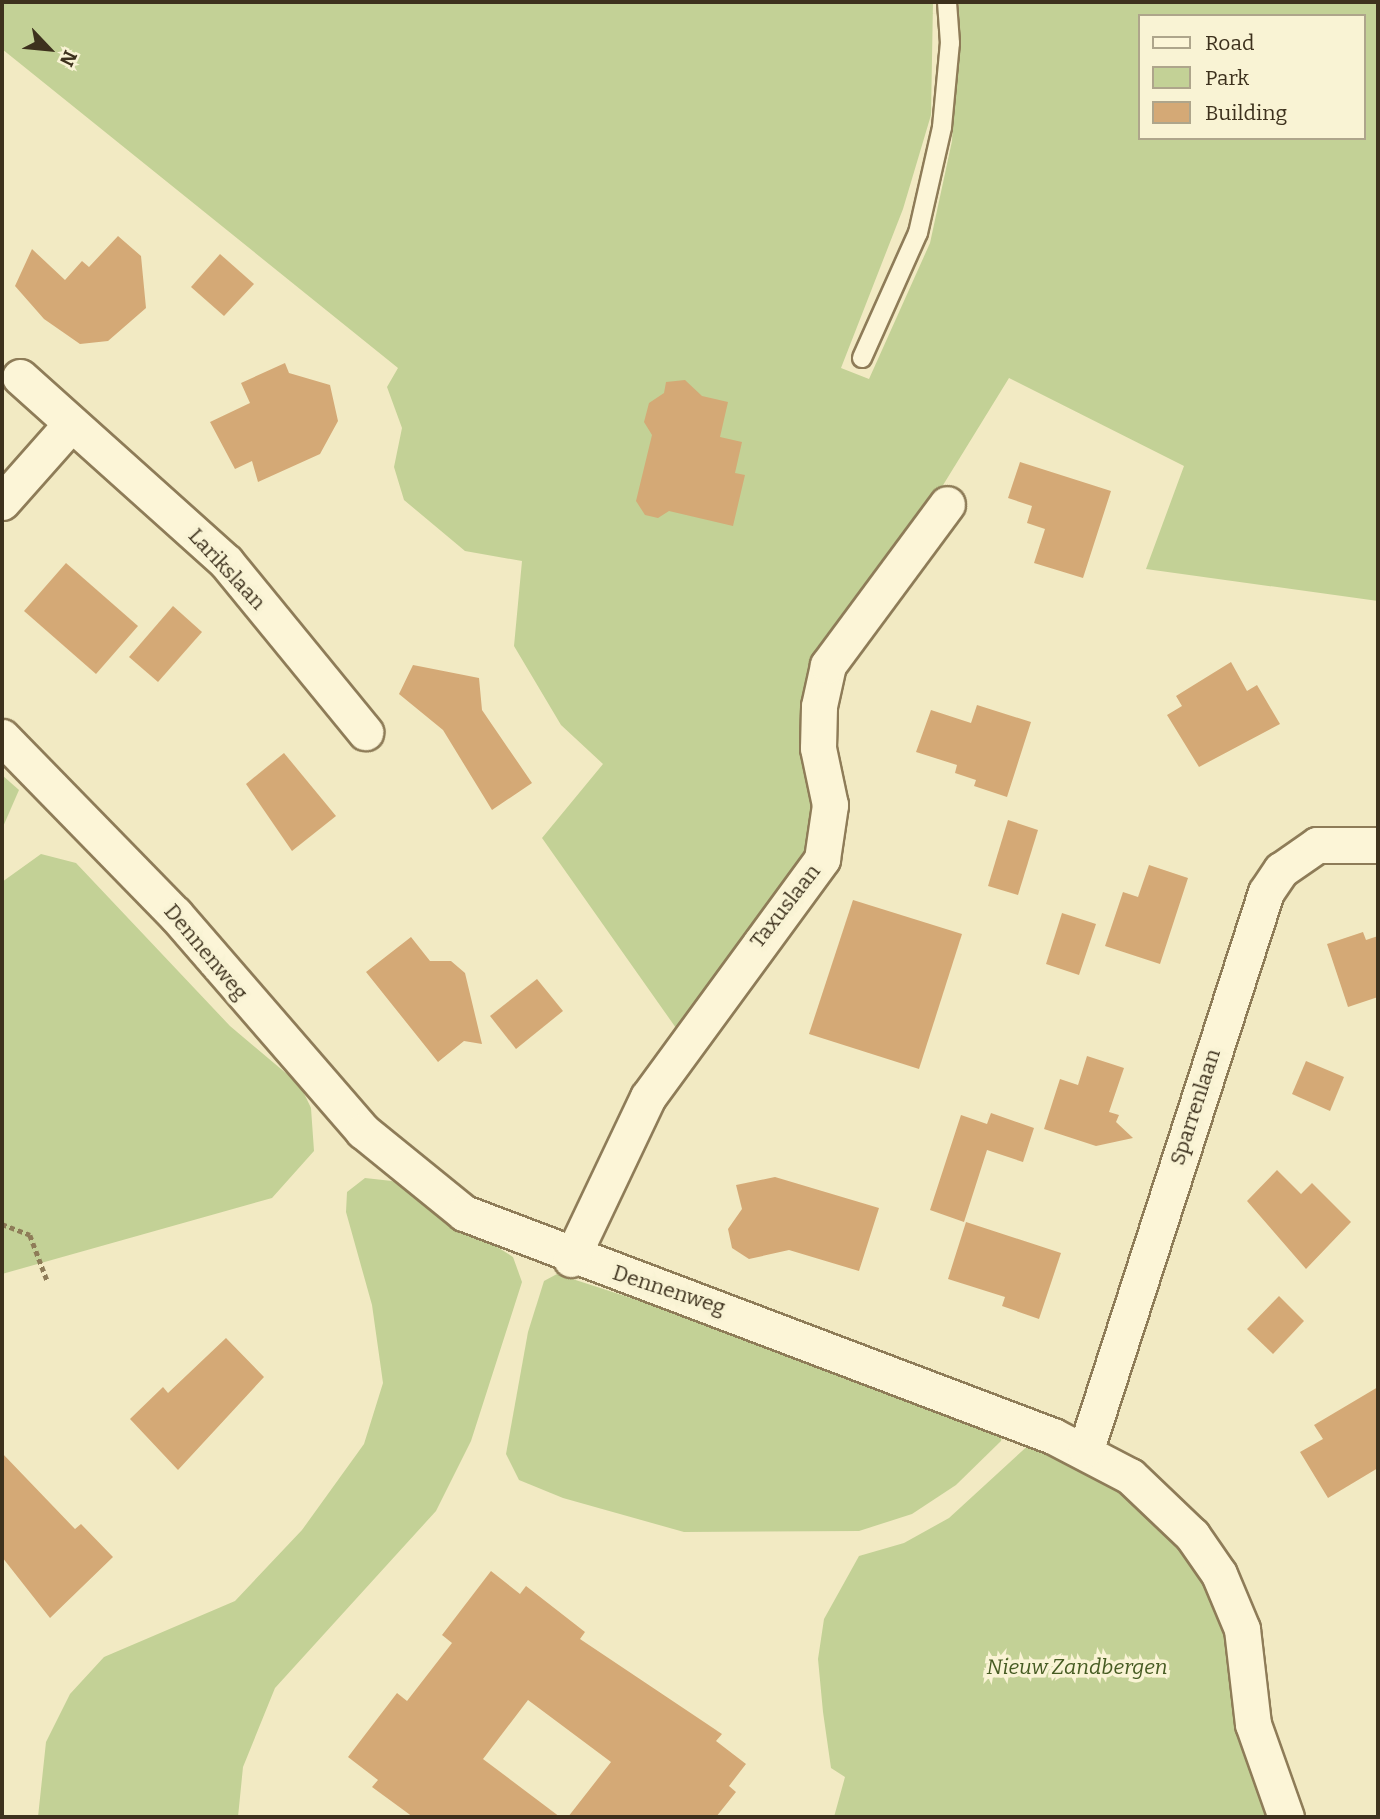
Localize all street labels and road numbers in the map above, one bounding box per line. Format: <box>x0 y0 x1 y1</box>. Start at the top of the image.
street label: Larikslaan <box>183 523 271 615</box>
street label: Taxuslaan <box>745 859 825 953</box>
street label: Dennenweg <box>159 899 253 1005</box>
street label: Sparrenlaan <box>1164 1046 1226 1168</box>
street label: Dennenweg <box>610 1260 728 1320</box>

